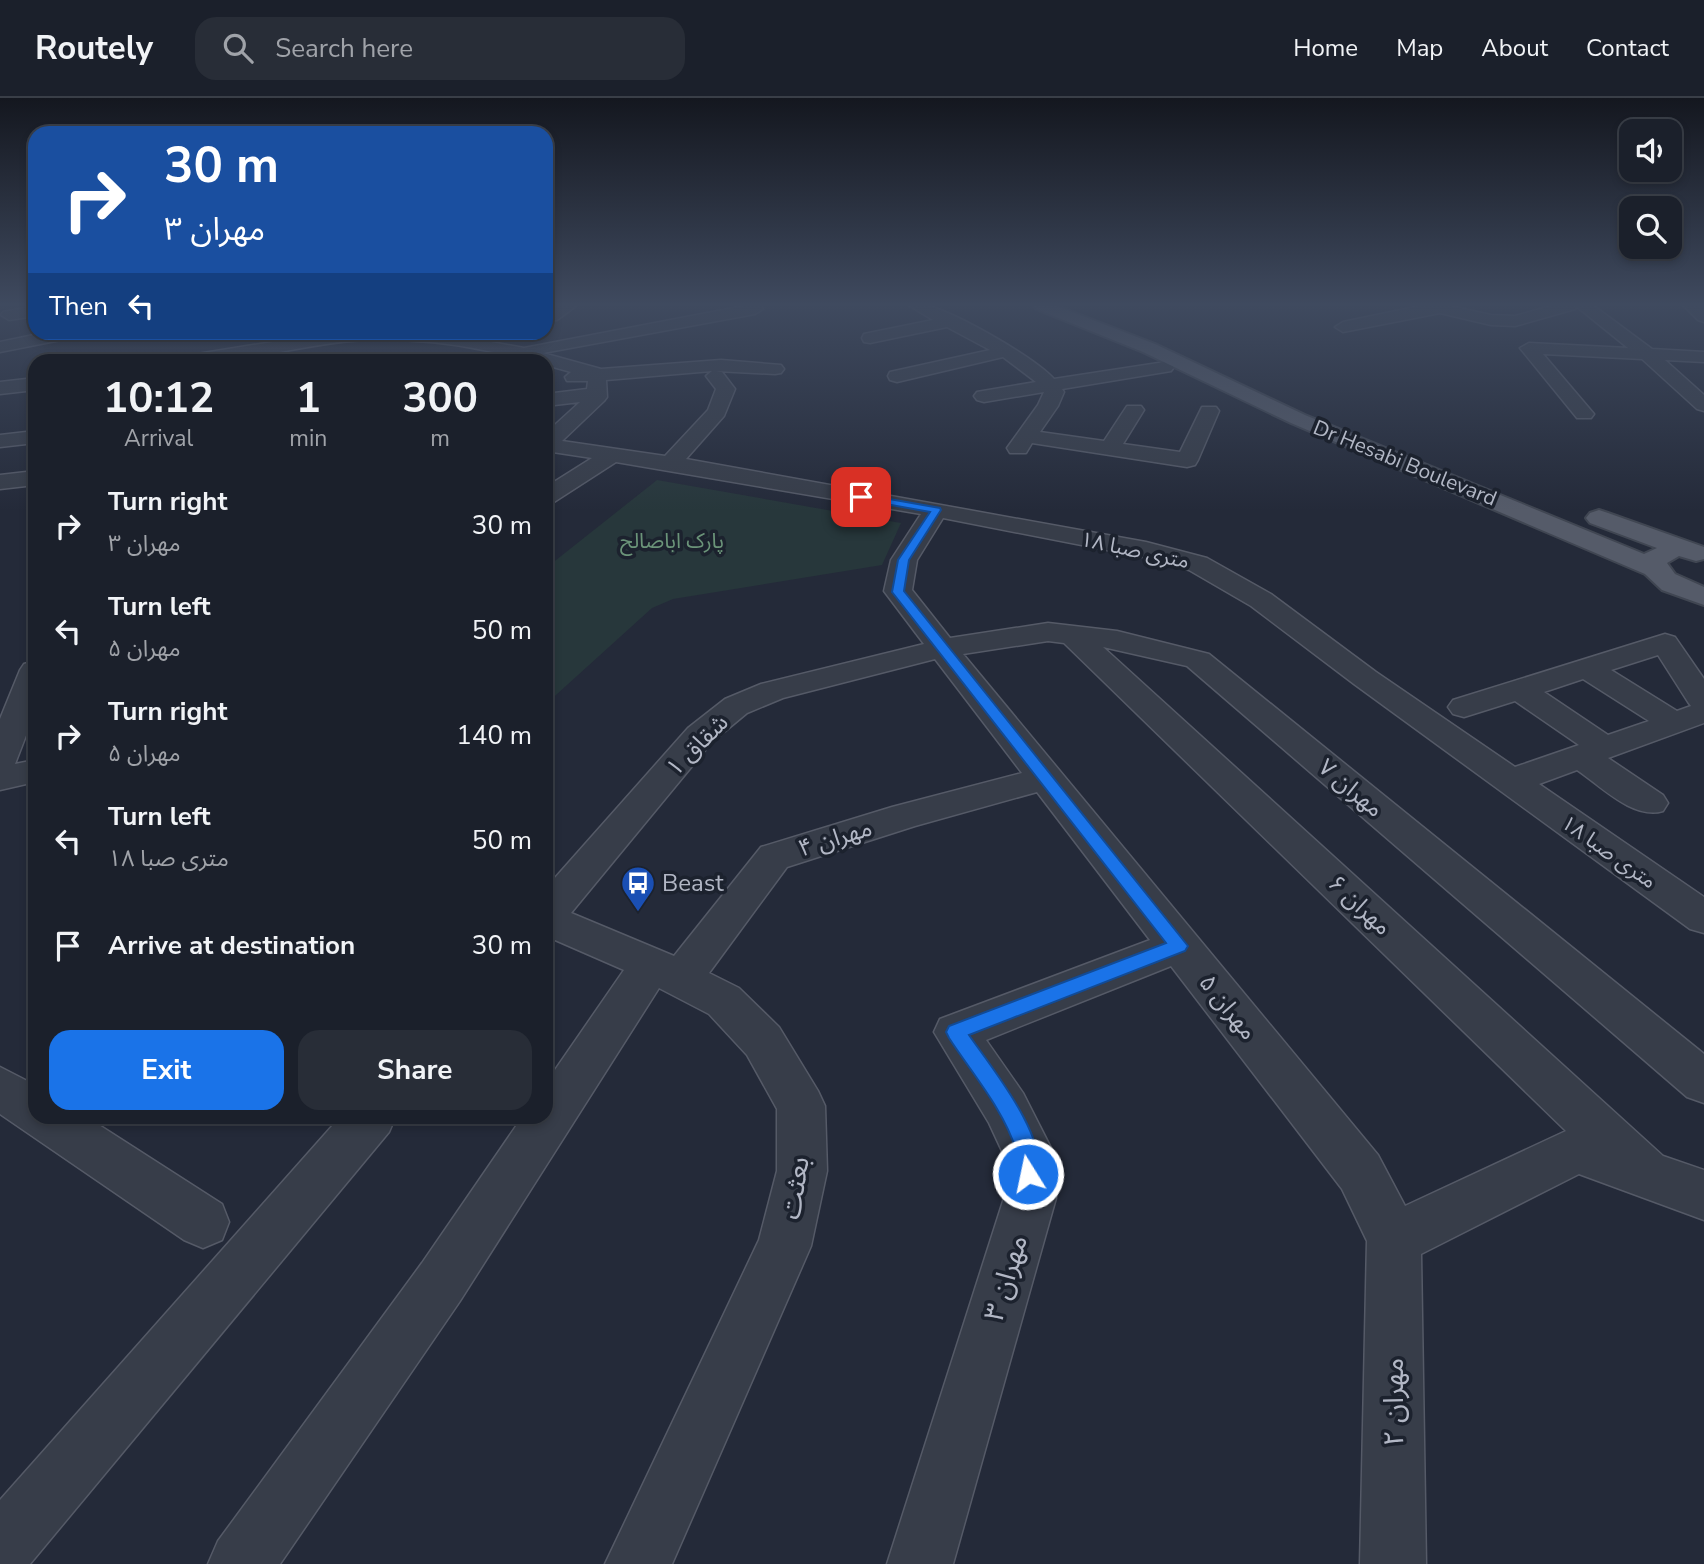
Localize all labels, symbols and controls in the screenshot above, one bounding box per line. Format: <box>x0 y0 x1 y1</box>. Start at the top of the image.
search box <box>195 17 685 80</box>
text: Routely <box>35 26 153 71</box>
icon: search <box>219 29 257 67</box>
text: Search here <box>275 31 413 66</box>
text: Home <box>1293 32 1358 64</box>
text: Map <box>1396 32 1443 64</box>
text: About <box>1481 32 1548 64</box>
text: Contact <box>1586 32 1669 64</box>
map controls <box>1619 119 1682 259</box>
button: sound <box>1619 119 1682 182</box>
text: 30 m <box>164 132 279 199</box>
icon: right <box>49 154 140 245</box>
button: search <box>1619 196 1682 259</box>
text: مهران ۳ <box>164 208 265 251</box>
icon: left <box>122 287 160 325</box>
text: Then <box>49 289 108 324</box>
text: 10:12 <box>103 370 214 427</box>
text: 1 <box>296 370 321 427</box>
text: 300 <box>402 370 478 427</box>
street label: Dr Hesabi Boulevard <box>1309 413 1501 513</box>
text: Arrival <box>124 423 193 454</box>
text: min <box>289 423 327 454</box>
text: m <box>430 423 450 454</box>
pin <box>831 467 891 527</box>
icon: arrive <box>842 478 880 516</box>
text: Turn right <box>108 484 227 519</box>
icon: right <box>49 507 87 545</box>
text: 30 m <box>472 508 532 543</box>
street label: متری صبا ۱۸ <box>1078 525 1192 575</box>
park label: پارک اباصالح <box>620 527 724 556</box>
text: مهران ۳ <box>108 528 181 559</box>
text: Turn left <box>108 589 211 624</box>
icon: left <box>49 612 87 650</box>
text: 50 m <box>472 613 532 648</box>
text: مهران ۵ <box>108 633 181 664</box>
text: Turn right <box>108 694 227 729</box>
street label: شقاق ۱ <box>659 707 735 783</box>
icon: right <box>49 717 87 755</box>
text: 140 m <box>456 718 532 753</box>
text: مهران ۵ <box>108 738 181 769</box>
street label: مهران ۷ <box>1312 751 1390 825</box>
text: Turn left <box>108 799 211 834</box>
street label: متری صبا ۱۸ <box>1556 809 1662 895</box>
street label: مهران ۴ <box>794 812 876 864</box>
icon: left <box>49 822 87 860</box>
text: 50 m <box>472 823 532 858</box>
text: متری صبا ۱۸ <box>108 843 229 874</box>
bus stop icon: Beast <box>619 864 657 913</box>
place label: Beast <box>662 867 724 899</box>
street label: مهران ۶ <box>1321 867 1399 943</box>
icon: arrive <box>49 927 87 965</box>
text: Arrive at destination <box>108 928 355 963</box>
text: 30 m <box>472 928 532 963</box>
street label: مهران ۵ <box>1192 968 1264 1046</box>
button: Exit <box>49 1030 284 1110</box>
button: Share <box>298 1030 532 1110</box>
position arrow <box>991 1137 1065 1211</box>
street label: بعثت <box>771 1154 819 1222</box>
street label: مهران ۳ <box>975 1230 1037 1326</box>
street label: مهران ۲ <box>1375 1358 1413 1446</box>

